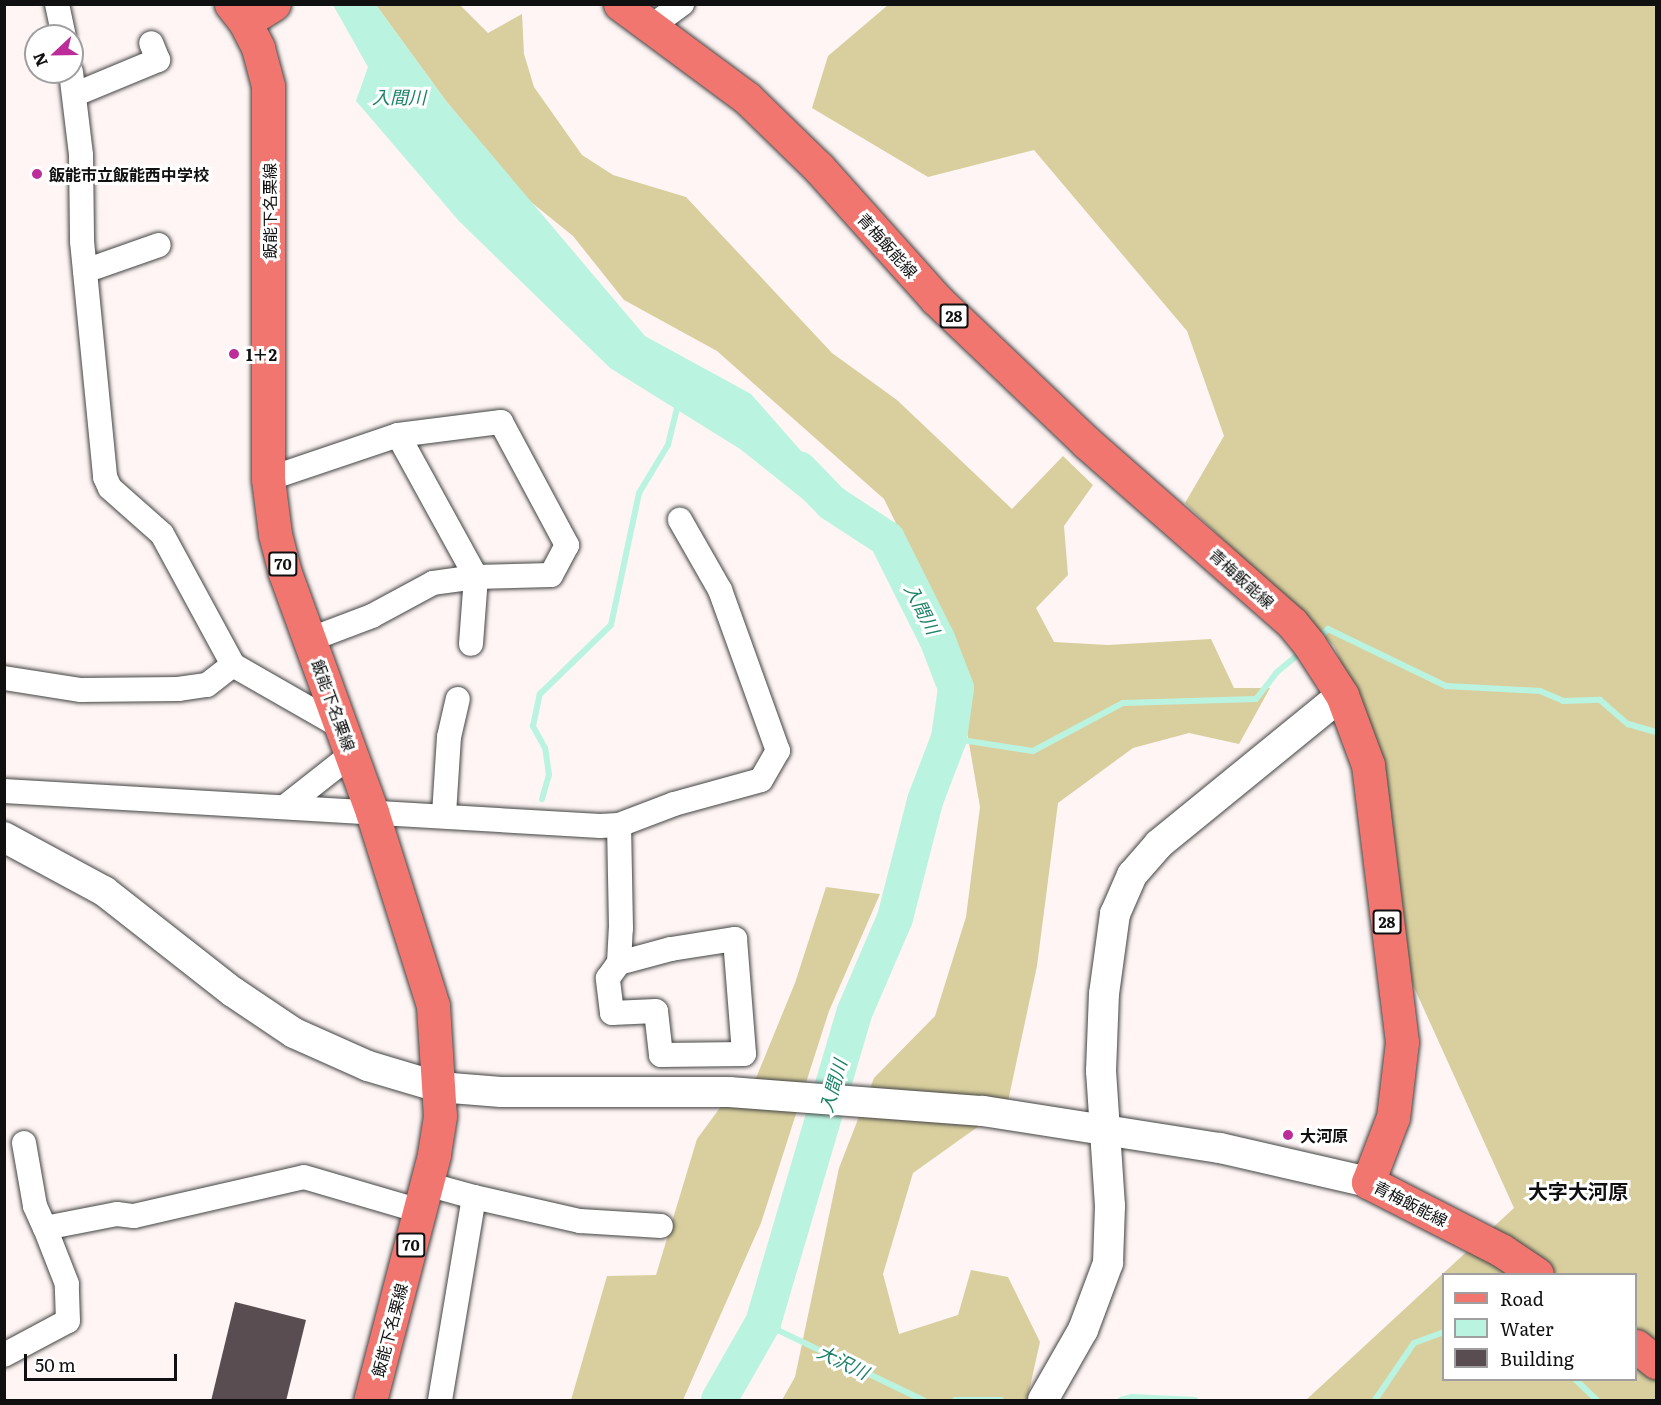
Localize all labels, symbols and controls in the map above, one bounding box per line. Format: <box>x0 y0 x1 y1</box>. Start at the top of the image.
north arrow <box>24 24 84 84</box>
text: N <box>26 49 53 71</box>
water label: 入間川 <box>372 86 426 108</box>
street label: 飯能下名栗線 <box>259 163 279 259</box>
place label: 飯能市立飯能西中学校 <box>49 164 209 184</box>
marker: 飯能市立飯能西中学校 <box>30 167 44 181</box>
street label: 青梅飯能線 <box>854 209 922 281</box>
road number: 28 <box>939 304 969 328</box>
place label: 1＋2 <box>246 344 277 364</box>
marker: 1＋2 <box>227 347 241 361</box>
street label: 青梅飯能線 <box>1206 544 1278 612</box>
road number: 70 <box>268 552 298 576</box>
water label: 入間川 <box>900 580 944 638</box>
street label: 飯能下名栗線 <box>309 657 359 753</box>
road number: 28 <box>1372 910 1402 934</box>
water label: 入間川 <box>815 1057 851 1115</box>
place label: 大河原 <box>1300 1125 1348 1145</box>
marker: 大河原 <box>1281 1128 1295 1142</box>
street label: 青梅飯能線 <box>1371 1176 1451 1230</box>
district label: 大字大河原 <box>1528 1178 1628 1202</box>
road number: 70 <box>396 1233 426 1257</box>
legend <box>1442 1273 1637 1381</box>
street label: 飯能下名栗線 <box>367 1281 411 1379</box>
text: Road <box>1500 1285 1544 1312</box>
text: Water <box>1500 1315 1553 1342</box>
water label: 大沢川 <box>814 1340 872 1384</box>
scale bar <box>27 1342 180 1380</box>
text: Building <box>1500 1345 1574 1372</box>
text: 50 m <box>35 1351 76 1378</box>

